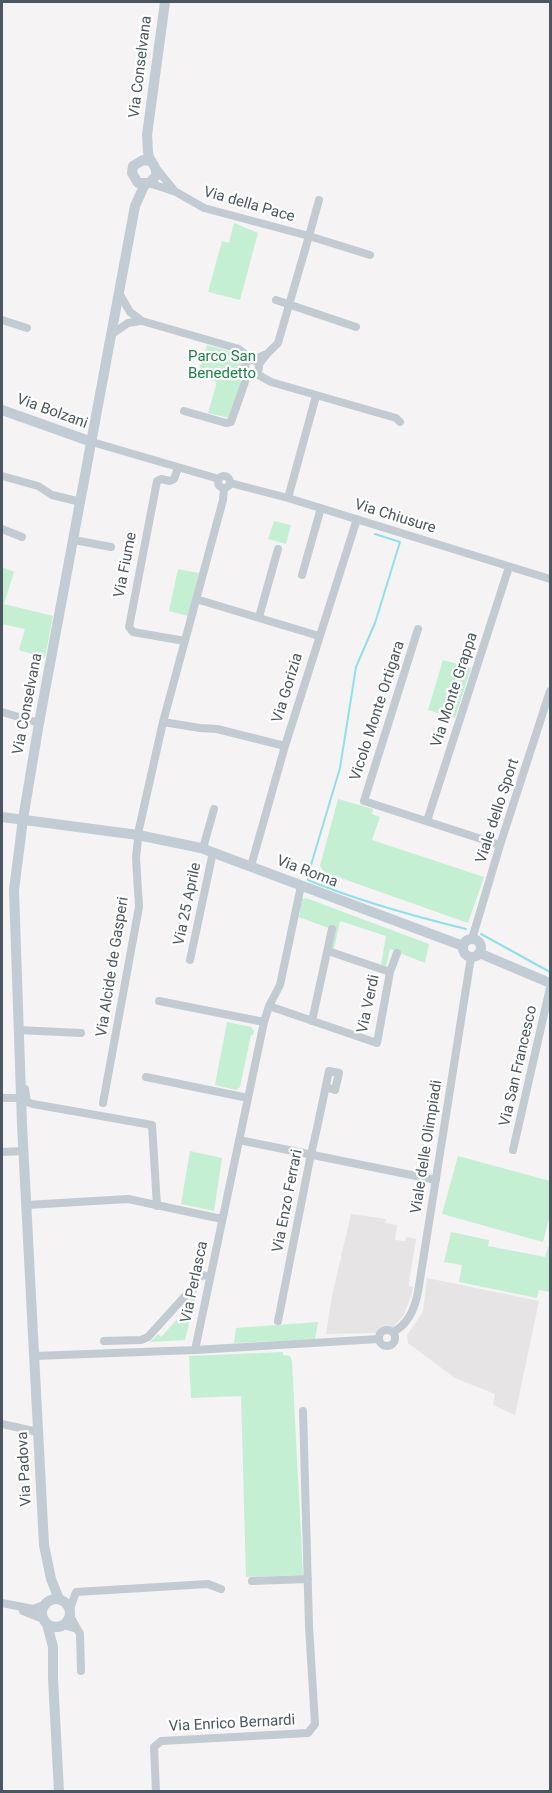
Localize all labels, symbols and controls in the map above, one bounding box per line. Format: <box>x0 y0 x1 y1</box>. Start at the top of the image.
street label: Via Conselvana <box>126 15 156 119</box>
street label: Via della Pace <box>201 183 297 227</box>
park label: Parco San Benedetto <box>188 348 256 383</box>
street label: Via Bolzani <box>14 391 90 433</box>
street label: Via Chiusure <box>352 496 438 538</box>
street label: Via Fiume <box>111 531 141 599</box>
street label: Via Monte Grappa <box>428 630 482 750</box>
street label: Vicolo Monte Ortigara <box>347 639 409 783</box>
street label: Via Gorizia <box>269 651 307 725</box>
street label: Via Conselvana <box>9 652 47 756</box>
street label: Viale dello Sport <box>473 756 523 866</box>
street label: Via Roma <box>274 852 340 892</box>
street label: Via 25 Aprile <box>170 861 206 947</box>
street label: Via Alcide de Gasperi <box>93 896 133 1038</box>
street label: Via Verdi <box>354 973 384 1035</box>
street label: Via San Francesco <box>496 1004 542 1128</box>
street label: Viale delle Olimpiadi <box>408 1079 446 1215</box>
street label: Via Enzo Ferrari <box>269 1148 307 1254</box>
street label: Via Perlasca <box>178 1240 212 1324</box>
street label: Via Padova <box>14 1431 36 1507</box>
street label: Via Enrico Bernardi <box>168 1712 296 1736</box>

